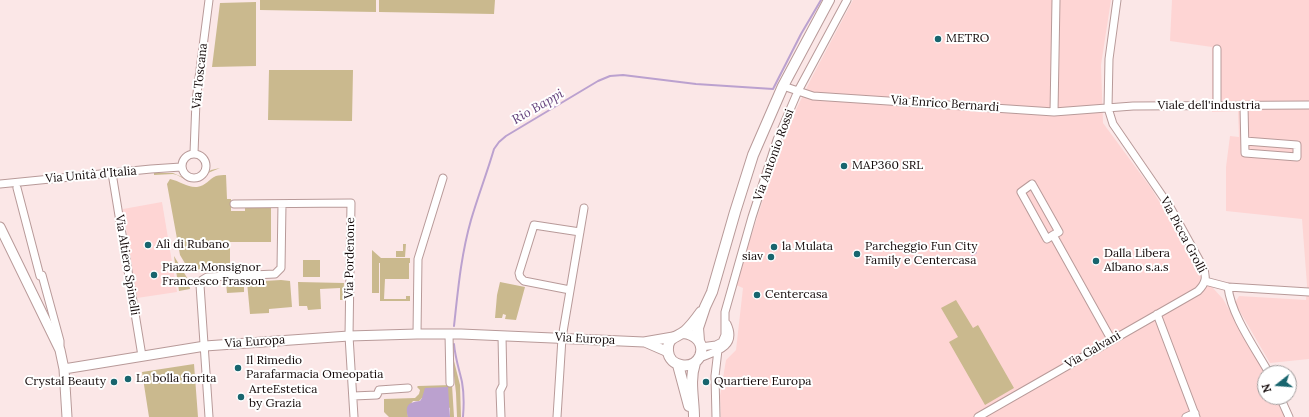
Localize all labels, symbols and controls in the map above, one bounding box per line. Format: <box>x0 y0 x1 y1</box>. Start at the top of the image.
place label: METRO <box>946 32 989 46</box>
marker: METRO <box>933 34 943 44</box>
street label: Via Toscana <box>189 42 211 110</box>
water label: Rio Bappi <box>510 86 566 128</box>
street label: Via Enrico Bernardi <box>890 93 1000 115</box>
street label: Viale dell'industria <box>1158 99 1260 113</box>
street label: Via Antonio Rossi <box>751 107 797 203</box>
place label: MAP360 SRL <box>852 159 923 173</box>
marker: MAP360 SRL <box>839 161 849 171</box>
street label: Via Unità d'Italia <box>45 164 137 186</box>
street label: Via Picca Grolli <box>1157 194 1209 276</box>
street label: Via Altiero Spinelli <box>112 214 142 316</box>
street label: Via Pordenone <box>342 217 358 299</box>
place label: Alì di Rubano <box>156 238 229 252</box>
marker: Alì di Rubano <box>143 240 153 250</box>
place label: la Mulata <box>782 240 833 254</box>
place label: Parcheggio Fun City Family e Centercasa <box>865 240 978 268</box>
marker: la Mulata <box>769 242 779 252</box>
place label: Dalla Libera Albano s.a.s <box>1104 247 1170 275</box>
marker: Parcheggio Fun City Family e Centercasa <box>852 249 862 259</box>
place label: siav <box>742 250 763 264</box>
marker: siav <box>766 252 776 262</box>
marker: Dalla Libera Albano s.a.s <box>1091 256 1101 266</box>
place label: Piazza Monsignor Francesco Frasson <box>162 261 265 289</box>
marker: Piazza Monsignor Francesco Frasson <box>149 270 159 280</box>
place label: Centercasa <box>765 288 828 302</box>
marker: Centercasa <box>752 290 762 300</box>
street label: Via Galvani <box>1063 328 1123 372</box>
street label: Via Europa <box>554 330 616 348</box>
street label: Via Europa <box>224 333 286 351</box>
place label: Il Rimedio Parafarmacia Omeopatia <box>246 354 383 382</box>
marker: Il Rimedio Parafarmacia Omeopatia <box>233 363 243 373</box>
north arrow <box>1257 365 1297 405</box>
place label: La bolla fiorita <box>136 372 217 386</box>
marker: La bolla fiorita <box>123 374 133 384</box>
place label: Crystal Beauty <box>25 375 106 389</box>
place label: Quartiere Europa <box>714 375 811 389</box>
marker: Crystal Beauty <box>109 377 119 387</box>
marker: Quartiere Europa <box>701 377 711 387</box>
text: N <box>1259 382 1274 394</box>
place label: ArteEstetica by Grazia <box>249 383 317 411</box>
marker: ArteEstetica by Grazia <box>236 392 246 402</box>

